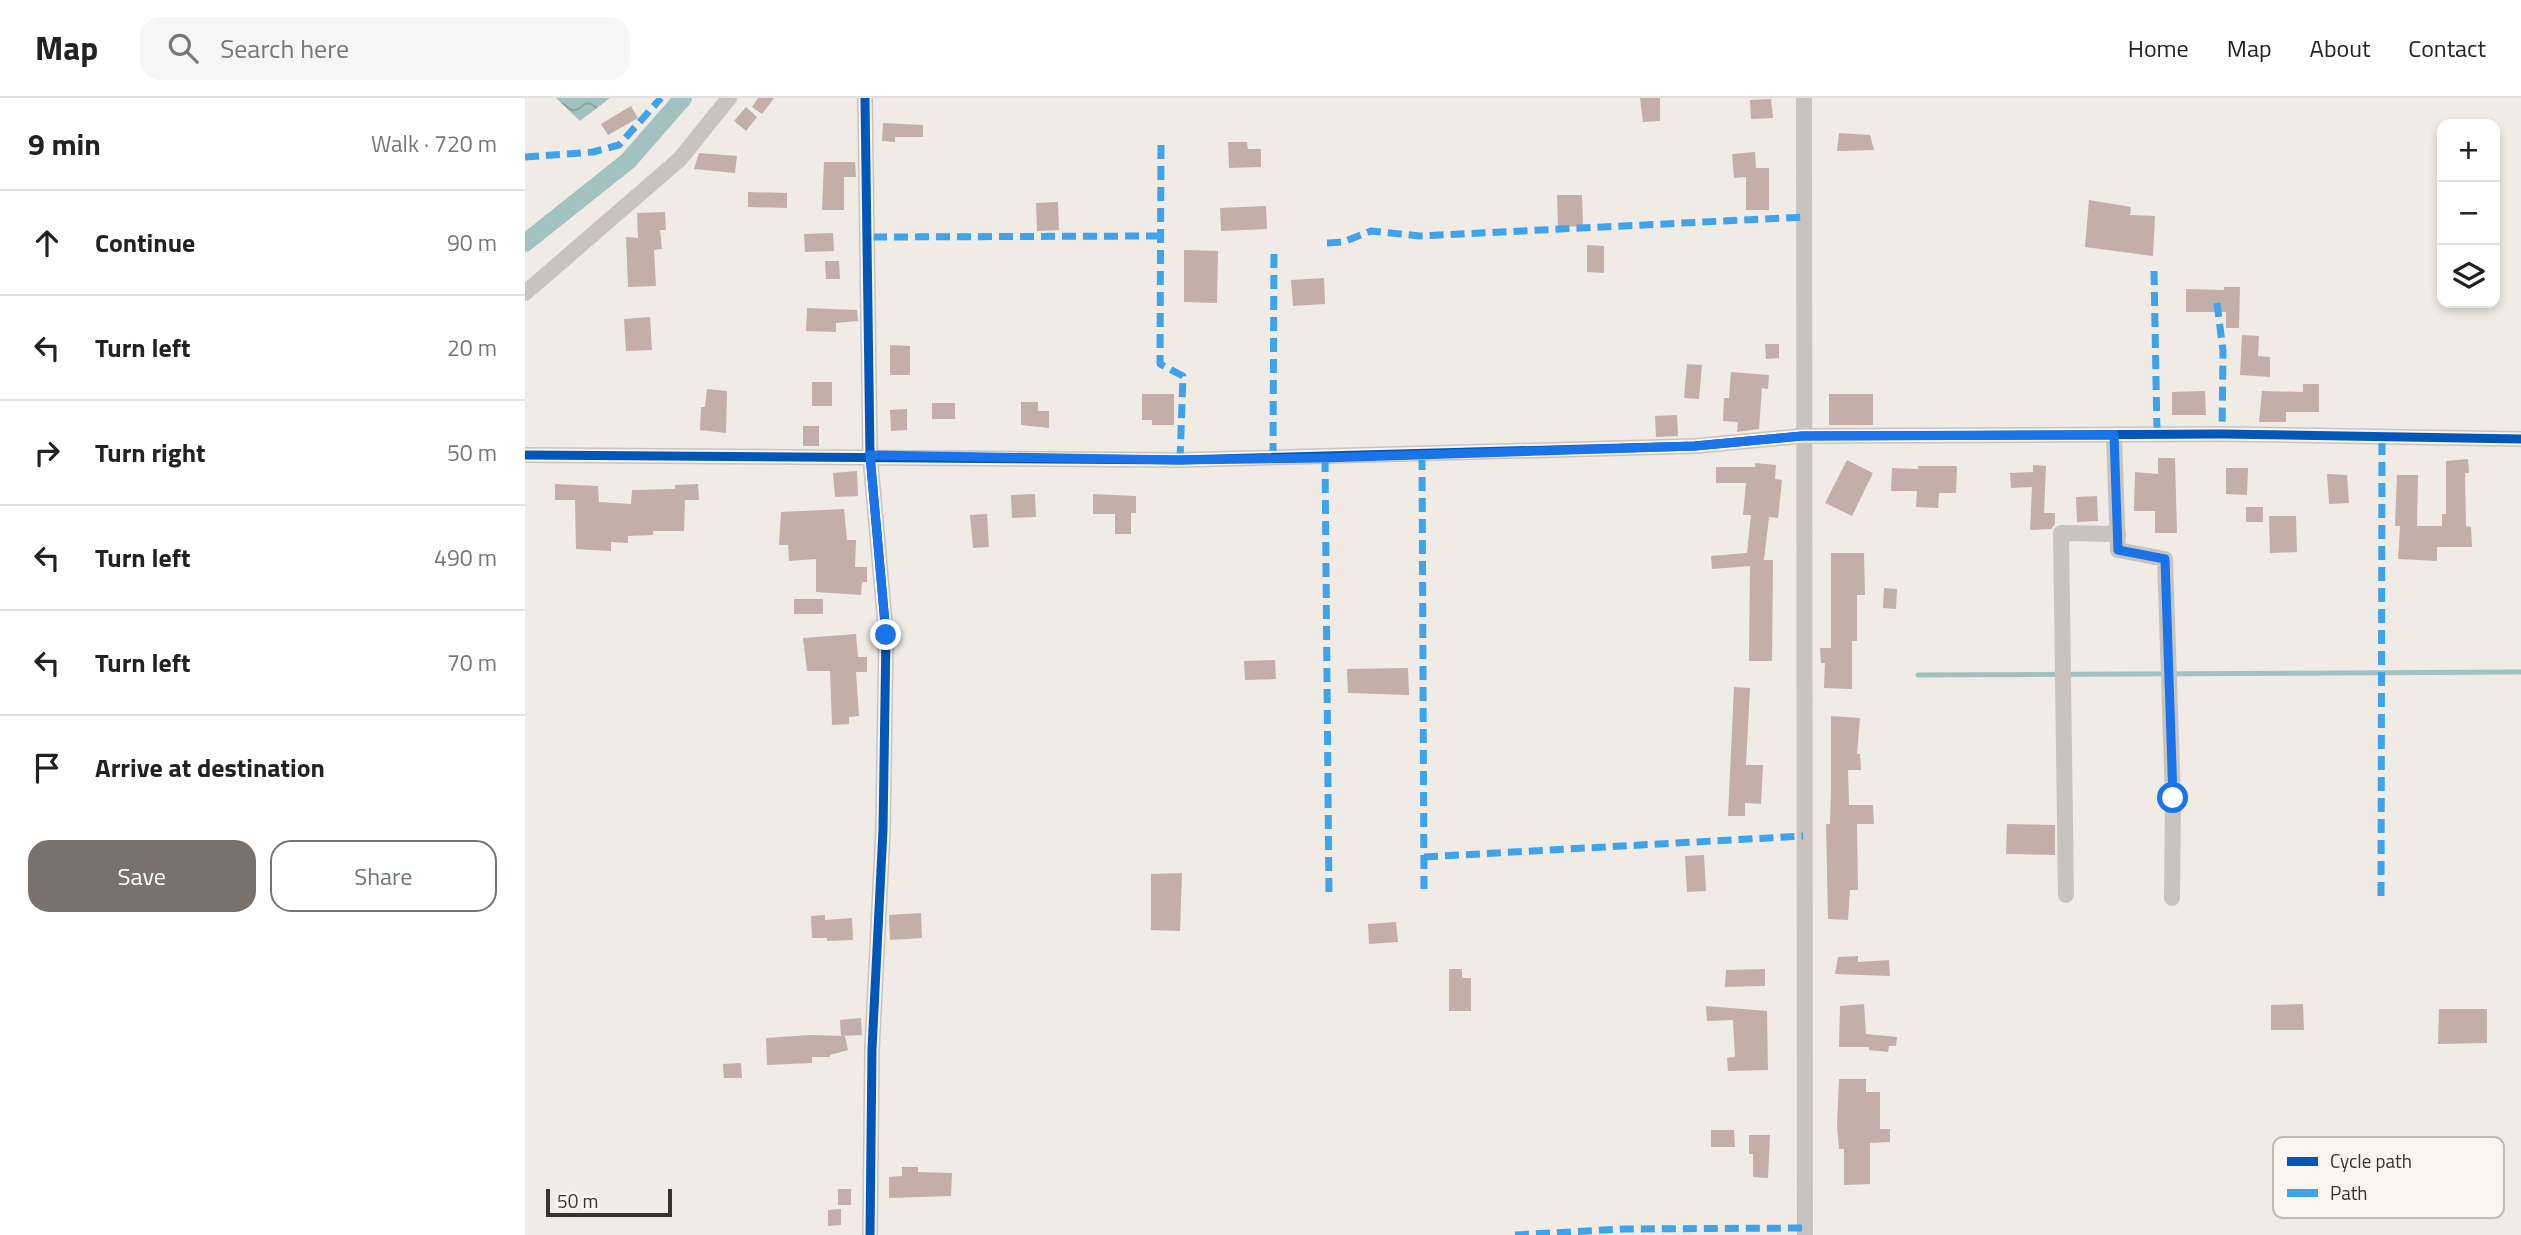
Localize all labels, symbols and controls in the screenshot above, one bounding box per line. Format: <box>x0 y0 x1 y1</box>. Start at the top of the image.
search box <box>140 17 630 80</box>
text: Map <box>35 23 98 73</box>
icon: search <box>164 29 202 67</box>
text: Search here <box>220 29 349 68</box>
text: Home <box>2128 30 2189 66</box>
text: Map <box>2227 30 2272 66</box>
text: About <box>2310 30 2370 66</box>
text: Contact <box>2408 30 2486 66</box>
map controls <box>2437 119 2500 308</box>
button: + <box>2437 119 2500 182</box>
text: 9 min <box>28 121 101 167</box>
text: Walk · 720 m <box>371 126 497 161</box>
button: − <box>2437 182 2500 245</box>
text: Continue <box>95 223 195 262</box>
icon: ahead <box>28 224 66 262</box>
text: 90 m <box>447 225 497 260</box>
button: layers <box>2437 245 2500 308</box>
text: Turn left <box>95 328 190 367</box>
icon: left <box>28 329 66 367</box>
text: 20 m <box>447 330 497 365</box>
text: Turn right <box>95 433 206 472</box>
icon: right <box>28 434 66 472</box>
text: 50 m <box>447 435 497 470</box>
text: Turn left <box>95 538 190 577</box>
icon: left <box>28 539 66 577</box>
text: 490 m <box>434 540 497 575</box>
route end <box>870 619 901 650</box>
text: Turn left <box>95 643 190 682</box>
icon: left <box>28 644 66 682</box>
text: 70 m <box>447 645 497 680</box>
text: Arrive at destination <box>95 748 325 787</box>
icon: arrive <box>28 749 66 787</box>
route start <box>2157 782 2188 813</box>
button: Save <box>28 840 256 912</box>
button: Share <box>270 840 497 912</box>
legend <box>2273 1137 2504 1218</box>
text: Cycle path <box>2330 1146 2412 1175</box>
text: Path <box>2330 1178 2368 1207</box>
scale bar <box>546 1186 672 1218</box>
text: 50 m <box>557 1186 598 1215</box>

